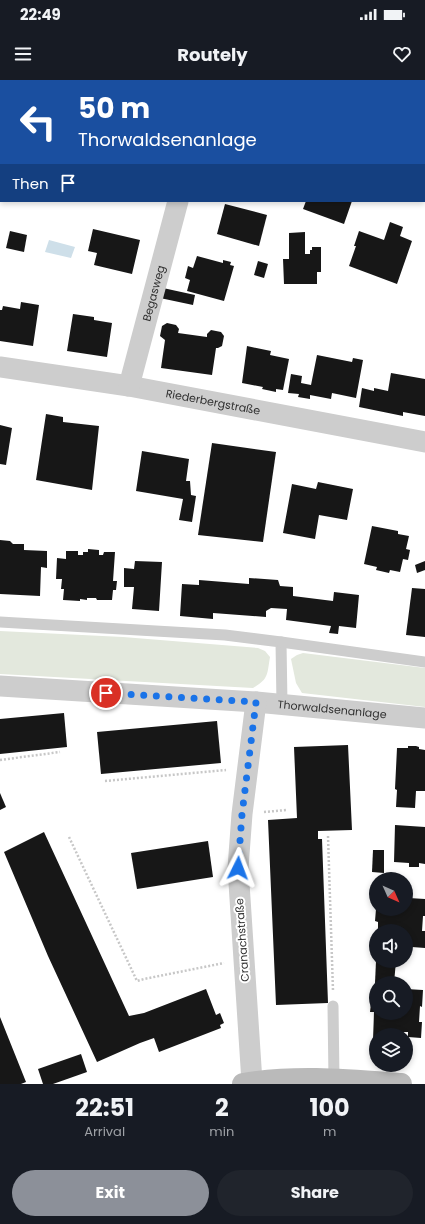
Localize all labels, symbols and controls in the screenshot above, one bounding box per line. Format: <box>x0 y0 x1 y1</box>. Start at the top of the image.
text: 22:49 <box>20 4 61 25</box>
text: Routely <box>177 42 248 67</box>
icon: menu <box>12 43 34 65</box>
icon: heart <box>391 43 413 65</box>
text: 50 m <box>78 89 150 128</box>
icon: left <box>12 96 64 148</box>
text: Thorwaldsenanlage <box>78 127 257 152</box>
icon: arrive <box>57 172 79 194</box>
text: Then <box>12 173 49 194</box>
street label: Begasweg <box>138 263 169 323</box>
street label: Riederbergstraße <box>164 385 262 419</box>
pin <box>89 676 123 710</box>
icon: arrive <box>95 682 117 704</box>
street label: Thorwaldsenanlage <box>277 696 387 722</box>
position arrow <box>217 847 259 889</box>
north arrow <box>369 872 413 916</box>
map controls <box>369 872 413 1072</box>
street label: Cranachstraße <box>231 897 253 982</box>
button: sound <box>369 924 413 968</box>
button: search <box>369 976 413 1020</box>
button: layers <box>369 1028 413 1072</box>
text: 22:51 <box>75 1091 134 1124</box>
text: 2 <box>215 1091 229 1124</box>
text: 100 <box>309 1091 350 1124</box>
text: Arrival <box>84 1122 125 1141</box>
text: min <box>209 1122 234 1141</box>
text: m <box>323 1122 336 1141</box>
button: Exit <box>12 1170 209 1216</box>
button: Share <box>217 1170 413 1216</box>

